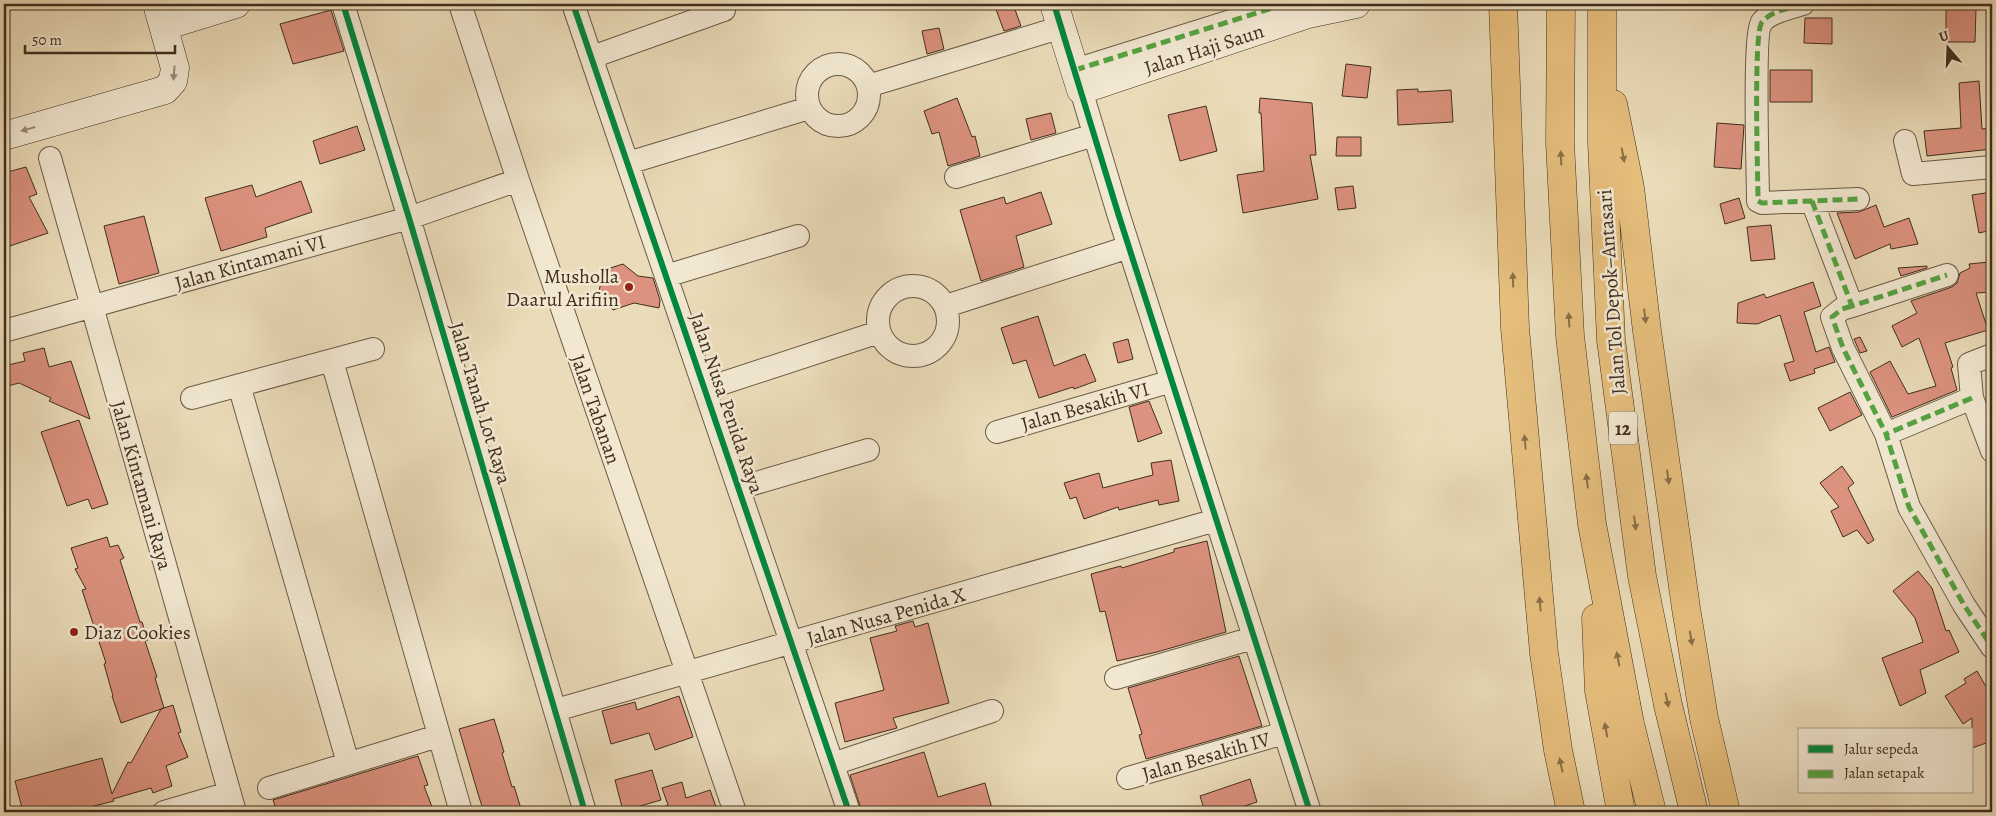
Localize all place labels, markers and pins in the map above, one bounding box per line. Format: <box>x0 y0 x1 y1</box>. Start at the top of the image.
place label: Musholla Daarul Arifiin <box>506 263 620 313</box>
marker: Musholla Daarul Arifiin <box>623 281 635 293</box>
place label: Diaz Cookies <box>84 619 191 646</box>
marker: Diaz Cookies <box>68 626 80 638</box>

